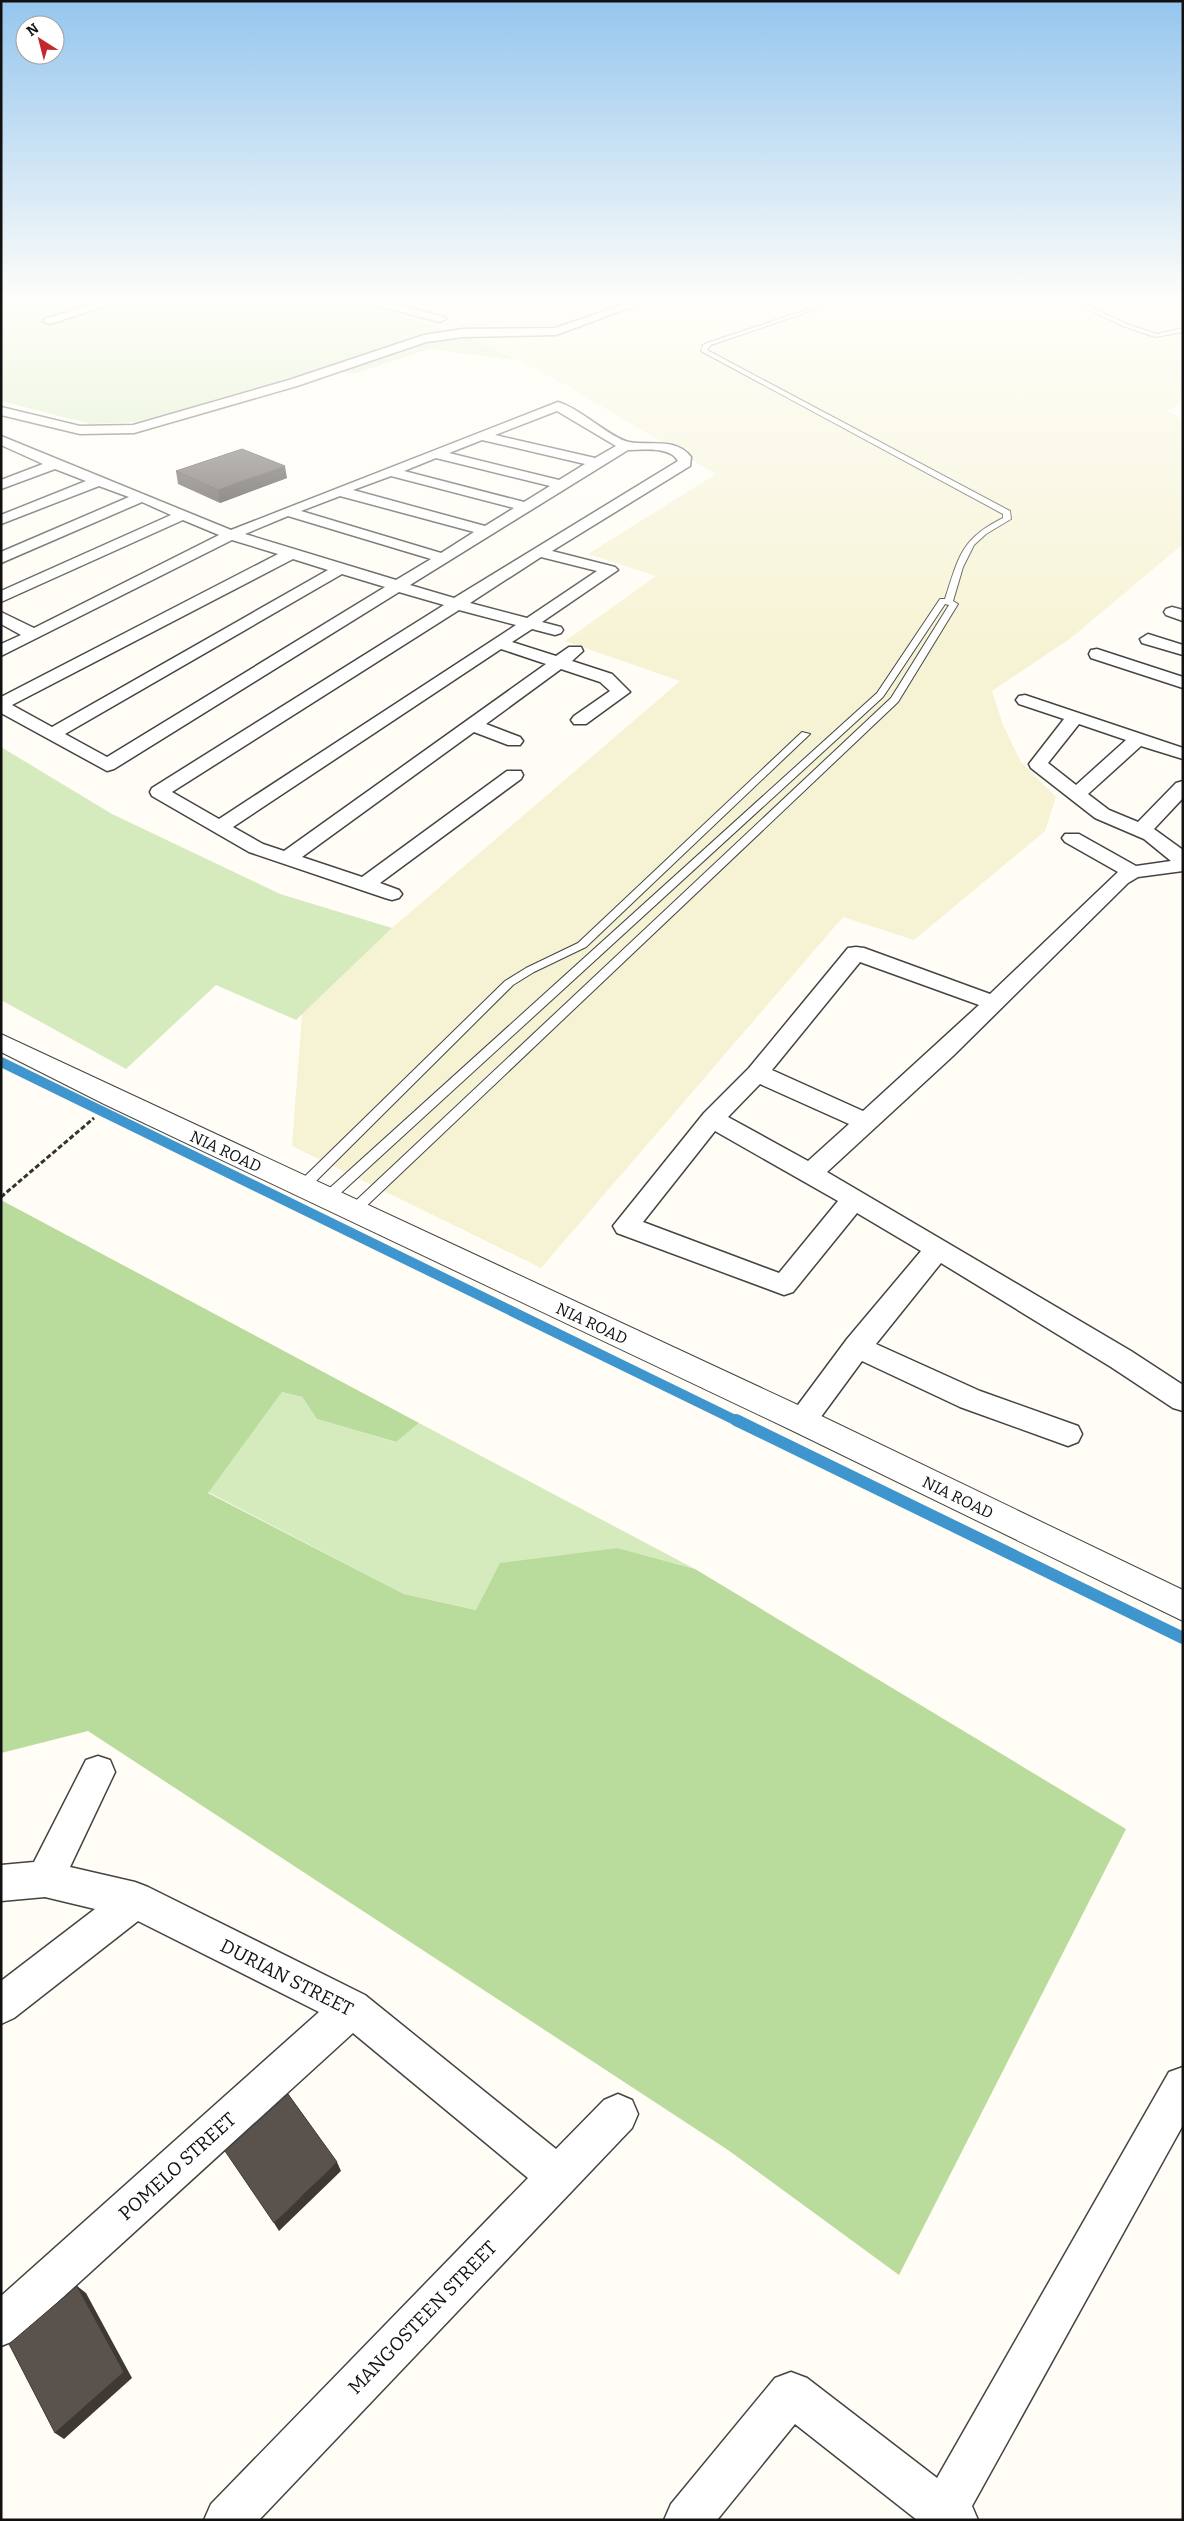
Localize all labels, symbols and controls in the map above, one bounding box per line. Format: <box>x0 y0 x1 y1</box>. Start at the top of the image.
north arrow <box>15 15 65 65</box>
text: N <box>23 20 42 40</box>
street label: NIA ROAD <box>187 1127 264 1176</box>
street label: NIA ROAD <box>553 1299 630 1348</box>
street label: NIA ROAD <box>919 1472 996 1523</box>
street label: DURIAN STREET <box>217 1934 357 2021</box>
street label: POMELO STREET <box>114 2108 241 2225</box>
street label: MANGOSTEEN STREET <box>343 2236 502 2399</box>

